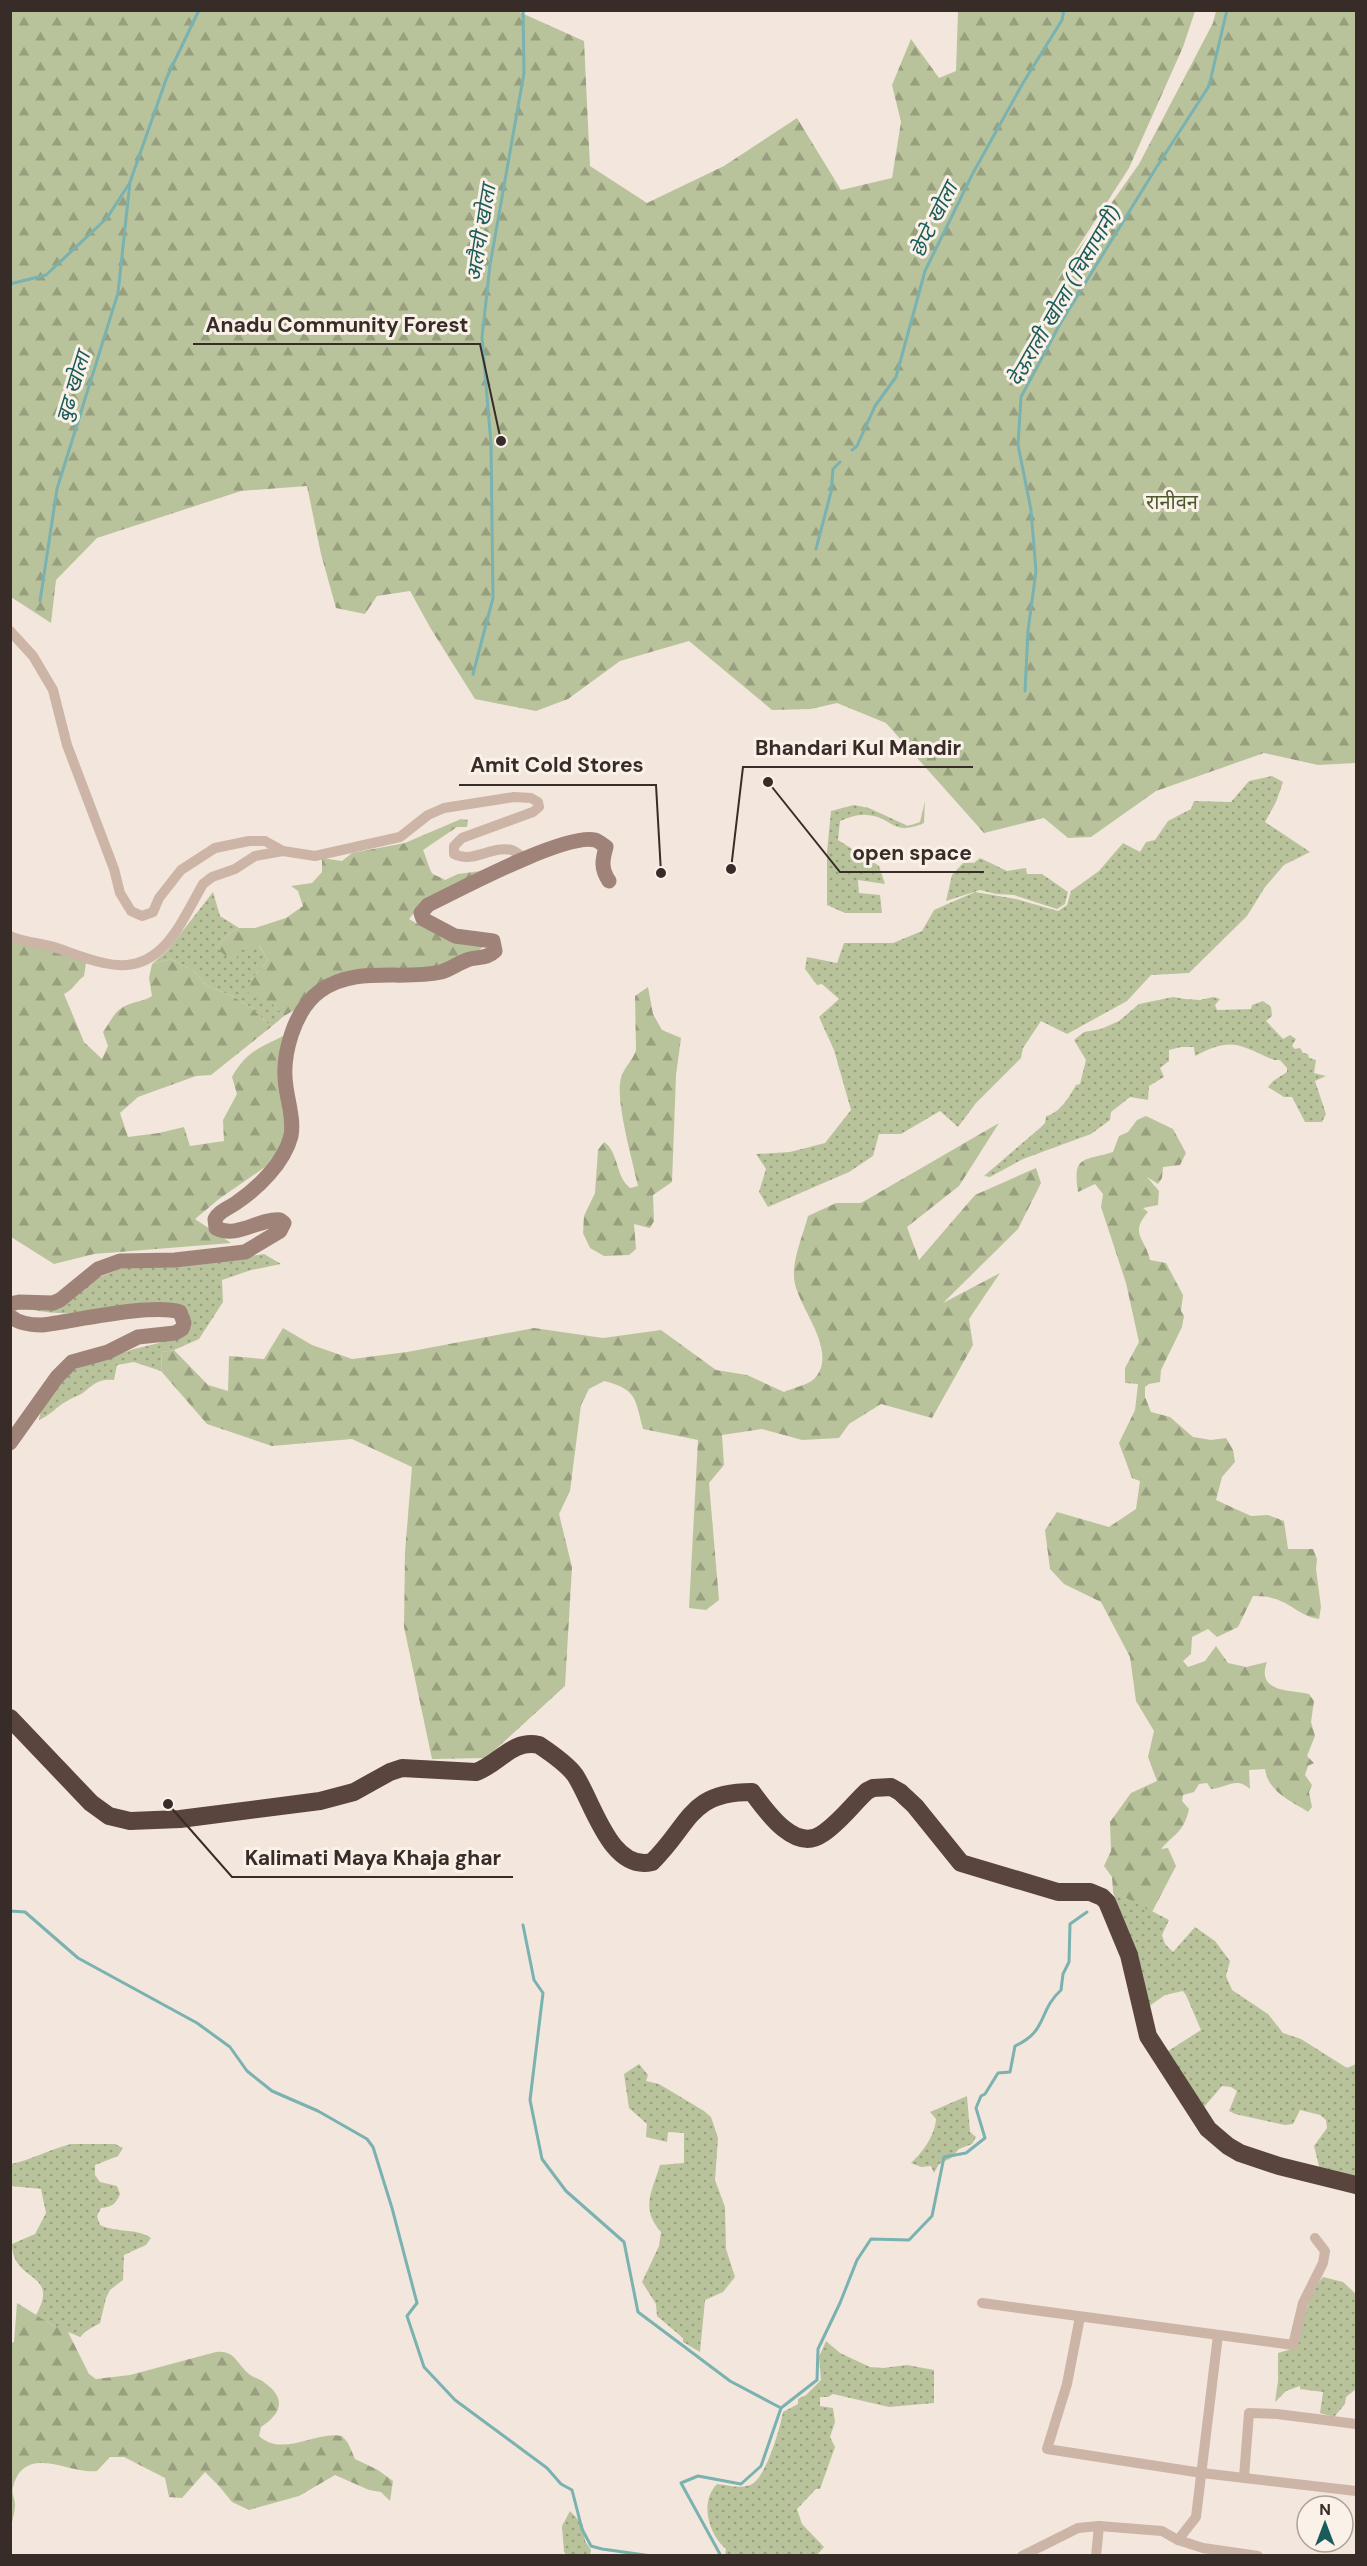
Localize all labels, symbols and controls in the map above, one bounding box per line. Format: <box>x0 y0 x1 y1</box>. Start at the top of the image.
water label: छेप्टे खोला <box>904 175 966 262</box>
water label: अलैची खोला <box>460 179 503 283</box>
water label: देऊराली खोला (चिसापानी) <box>1001 201 1127 391</box>
callout: Anadu Community Forest <box>193 305 480 344</box>
text: Anadu Community Forest <box>206 311 468 339</box>
water label: बुढ खोला <box>49 345 98 426</box>
park label: रानीवन <box>1146 489 1199 515</box>
callout: Bhandari Kul Mandir <box>743 728 973 767</box>
text: Bhandari Kul Mandir <box>755 734 961 762</box>
callout: Amit Cold Stores <box>459 746 656 785</box>
text: Amit Cold Stores <box>470 751 644 779</box>
callout: open space <box>840 833 984 872</box>
text: open space <box>852 839 972 867</box>
callout: Kalimati Maya Khaja ghar <box>232 1838 513 1877</box>
text: Kalimati Maya Khaja ghar <box>245 1844 502 1872</box>
north arrow <box>1295 2494 1355 2554</box>
text: N <box>1319 2499 1331 2520</box>

